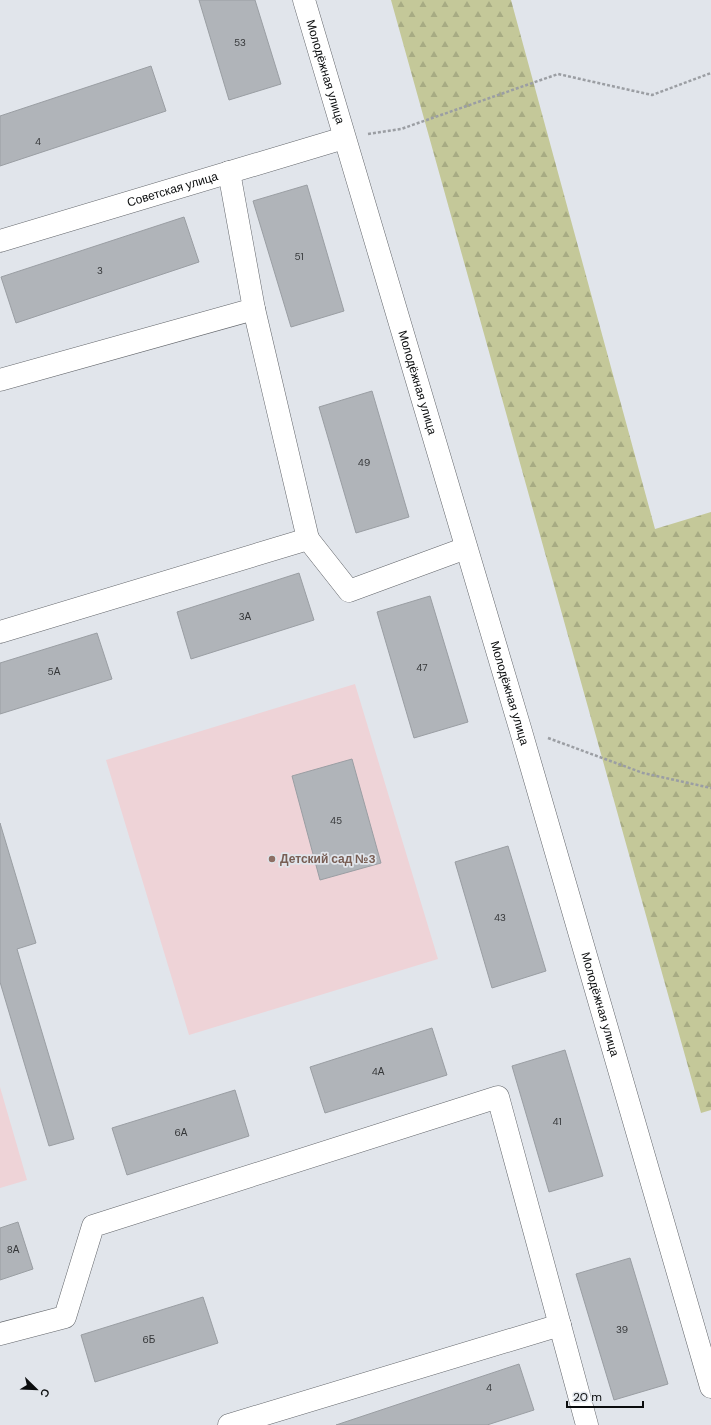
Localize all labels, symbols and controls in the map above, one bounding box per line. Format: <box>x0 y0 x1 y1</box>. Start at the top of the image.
street label: Молодёжная улица <box>302 18 348 126</box>
house number: 53 <box>234 36 246 49</box>
house number: 4 <box>35 135 41 148</box>
street label: Советская улица <box>125 168 220 211</box>
house number: 51 <box>294 250 304 263</box>
house number: 3 <box>97 264 103 277</box>
street label: Молодёжная улица <box>394 329 441 437</box>
house number: 49 <box>358 456 370 469</box>
house number: 3А <box>239 610 252 623</box>
street label: Молодёжная улица <box>487 639 533 747</box>
house number: 47 <box>416 661 428 674</box>
house number: 5А <box>48 665 61 678</box>
house number: 45 <box>330 814 342 827</box>
place label: Детский сад №3 <box>280 851 376 867</box>
marker: Детский сад №3 <box>267 854 277 864</box>
house number: 43 <box>494 911 506 924</box>
street label: Молодёжная улица <box>577 950 623 1059</box>
house number: 4А <box>372 1065 385 1078</box>
house number: 41 <box>552 1115 562 1128</box>
house number: 6А <box>175 1126 188 1139</box>
house number: 8А <box>7 1243 20 1256</box>
house number: 39 <box>616 1323 628 1336</box>
house number: 6Б <box>143 1333 156 1346</box>
north arrow <box>16 1369 56 1409</box>
house number: 4 <box>486 1381 492 1394</box>
scale bar <box>567 1383 643 1409</box>
text: С <box>37 1387 53 1399</box>
text: 20 m <box>573 1389 602 1405</box>

